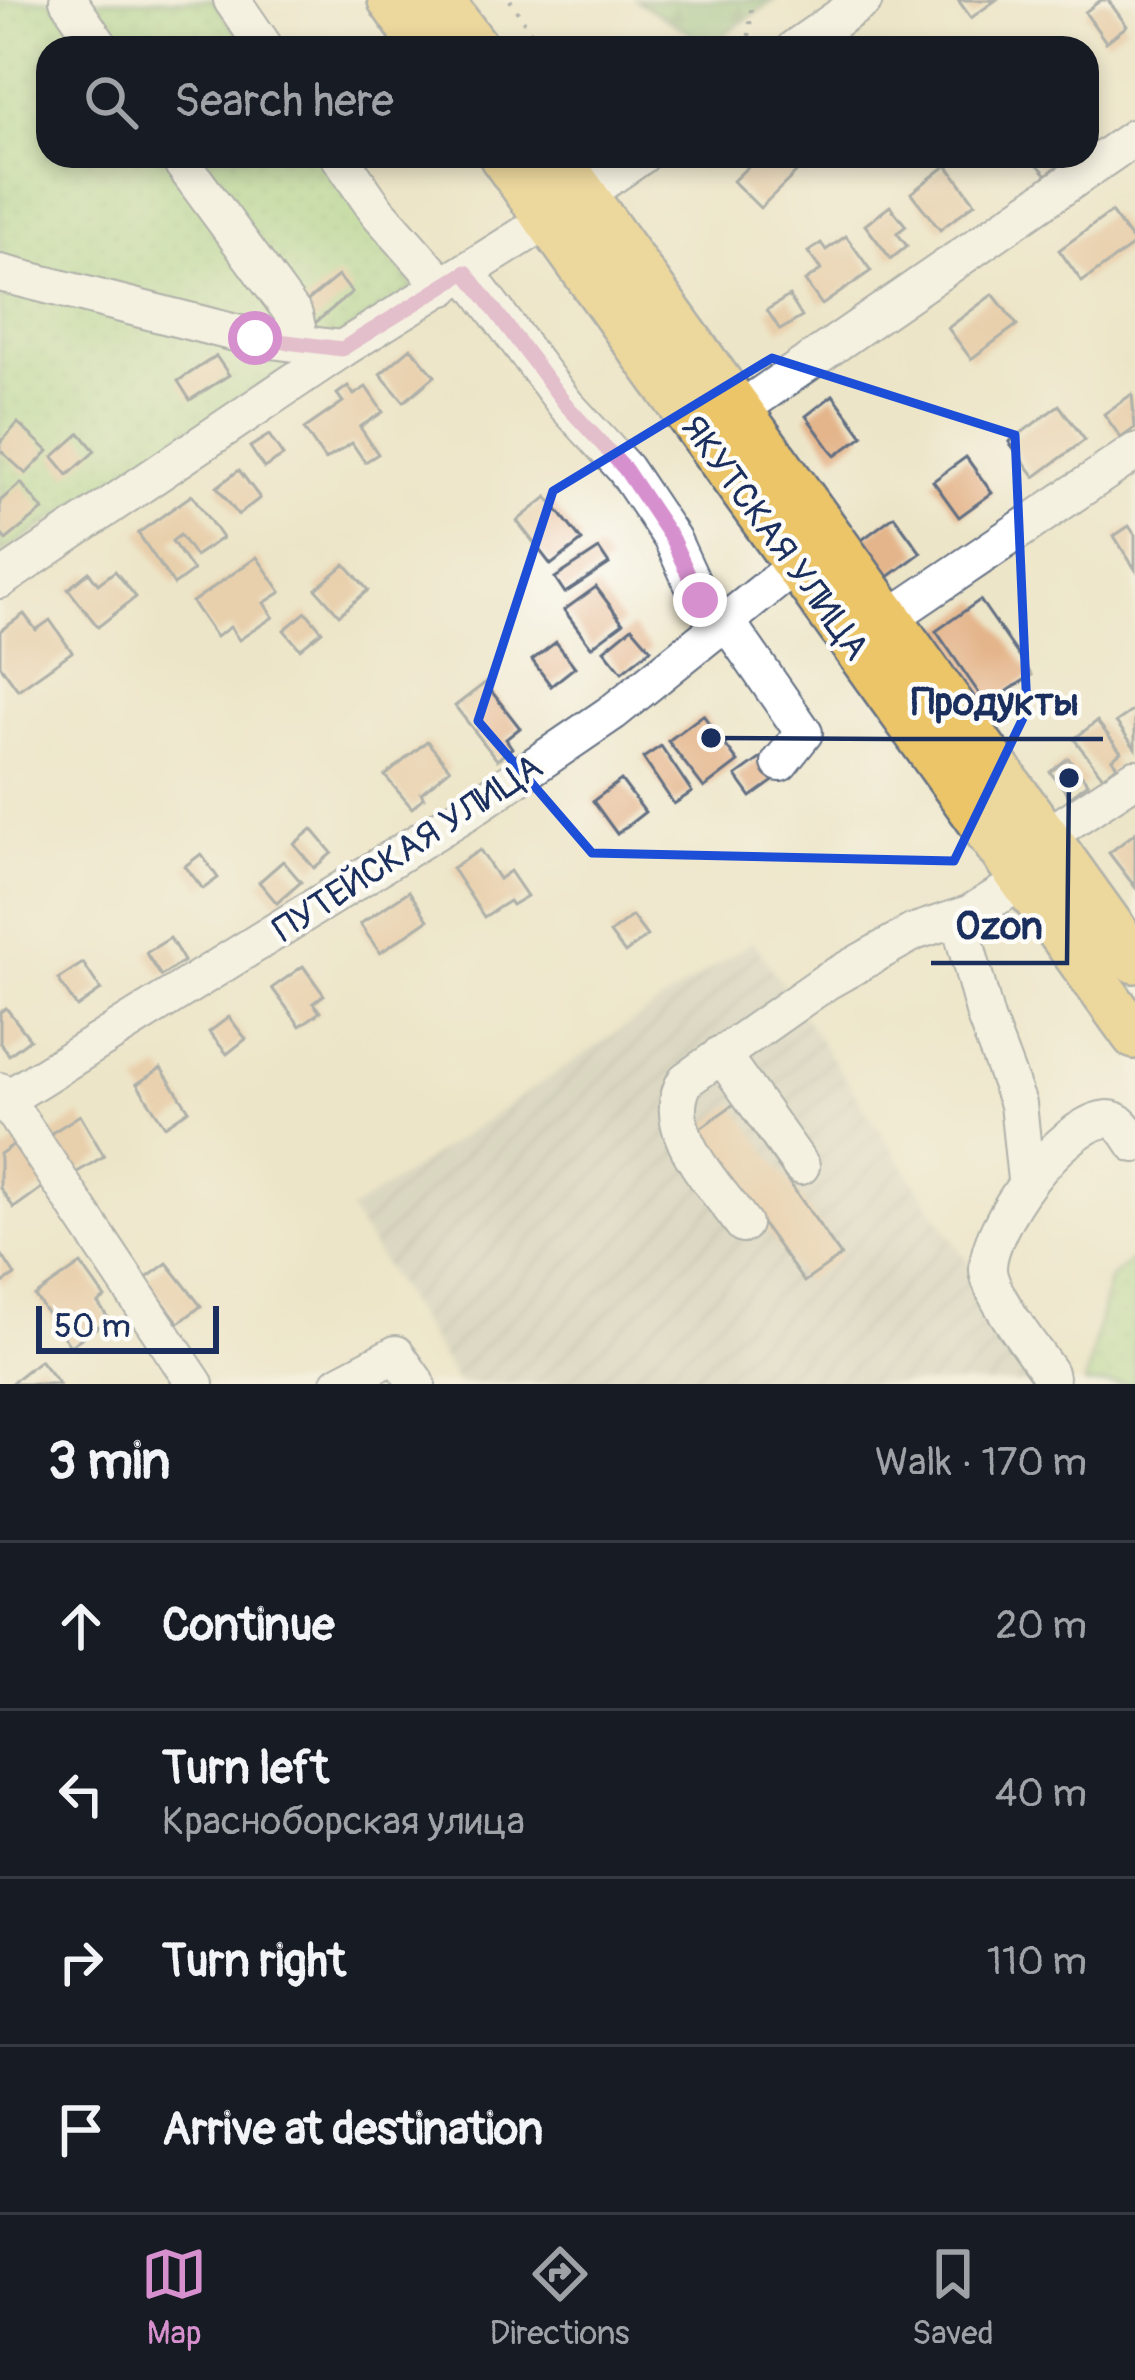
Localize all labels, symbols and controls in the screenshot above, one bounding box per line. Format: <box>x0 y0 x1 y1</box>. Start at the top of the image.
search box <box>36 36 1099 168</box>
icon: search <box>78 69 144 135</box>
text: Search here <box>174 74 394 130</box>
route start <box>228 311 282 365</box>
street label: ЯКУТСКАЯ УЛИЦА <box>671 407 879 669</box>
route end <box>673 573 727 627</box>
callout: Продукты <box>888 664 1103 739</box>
text: Продукты <box>911 678 1079 727</box>
street label: ПУТЕЙСКАЯ УЛИЦА <box>265 744 551 952</box>
callout: Ozon <box>931 888 1067 963</box>
text: Ozon <box>955 902 1043 951</box>
scale bar <box>36 1300 219 1353</box>
text: 50 m <box>54 1306 131 1347</box>
text: 3 min <box>48 1430 170 1494</box>
text: Walk · 170 m <box>875 1438 1087 1487</box>
icon: ahead <box>48 1593 114 1659</box>
text: Continue <box>162 1598 335 1654</box>
text: 20 m <box>995 1601 1087 1650</box>
text: Turn left <box>162 1741 329 1797</box>
icon: left <box>48 1761 114 1827</box>
text: 40 m <box>995 1769 1087 1818</box>
text: Красноборская улица <box>162 1797 525 1846</box>
icon: right <box>48 1929 114 1995</box>
text: Turn right <box>162 1934 346 1990</box>
text: 110 m <box>987 1937 1087 1986</box>
icon: arrive <box>48 2097 114 2163</box>
text: Arrive at destination <box>162 2102 543 2158</box>
tab: Map <box>141 2241 207 2354</box>
tab: Directions <box>490 2241 630 2354</box>
tab: Saved <box>912 2241 994 2354</box>

